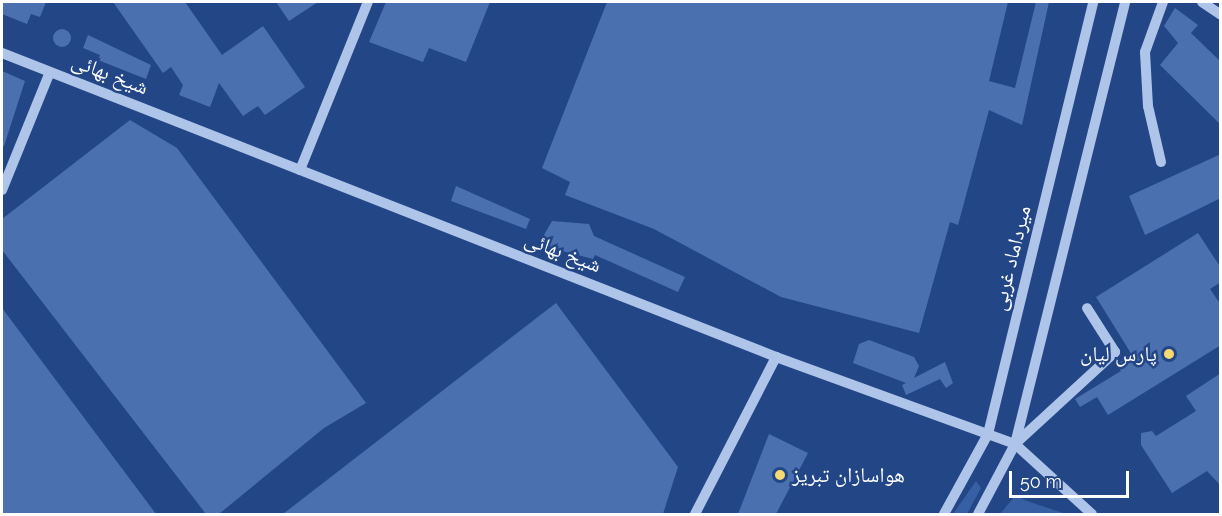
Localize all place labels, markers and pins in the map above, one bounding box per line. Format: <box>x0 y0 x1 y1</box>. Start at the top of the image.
place label: پارس لیان <box>1080 341 1157 367</box>
marker: پارس لیان <box>1162 347 1176 361</box>
place label: هواسازان تبریز <box>792 462 905 488</box>
marker: هواسازان تبریز <box>773 468 787 482</box>

